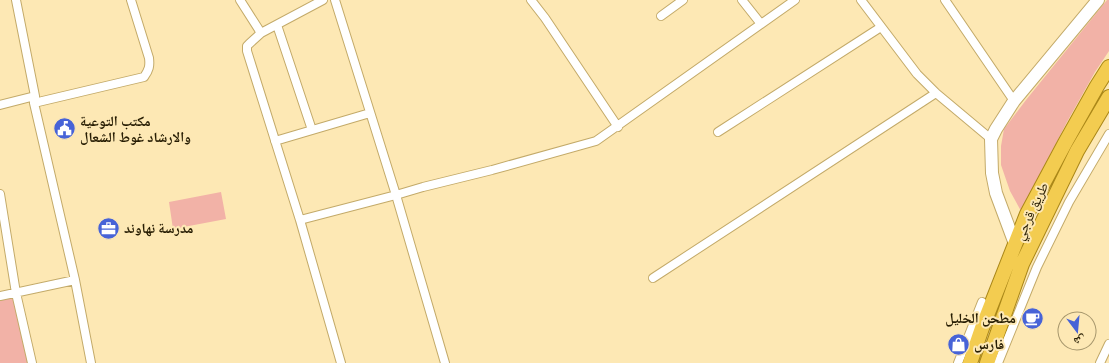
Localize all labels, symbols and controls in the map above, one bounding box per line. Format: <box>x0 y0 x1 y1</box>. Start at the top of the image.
place label: مكتب التوعية والارشاد غوط الشعال <box>80 112 191 146</box>
public building icon: مكتب التوعية والارشاد غوط الشعال <box>52 116 78 142</box>
street label: طريق قرجي <box>1010 179 1055 244</box>
office icon: مدرسة نهاوند <box>95 215 121 241</box>
place label: مدرسة نهاوند <box>124 219 193 237</box>
cafe icon: مطحن الخليل <box>1019 305 1045 331</box>
place label: مطحن الخليل <box>945 309 1016 327</box>
north arrow <box>1057 311 1097 351</box>
shop icon: فارس <box>946 331 972 357</box>
text: ش <box>1072 331 1087 349</box>
place label: فارس <box>974 335 1004 353</box>

